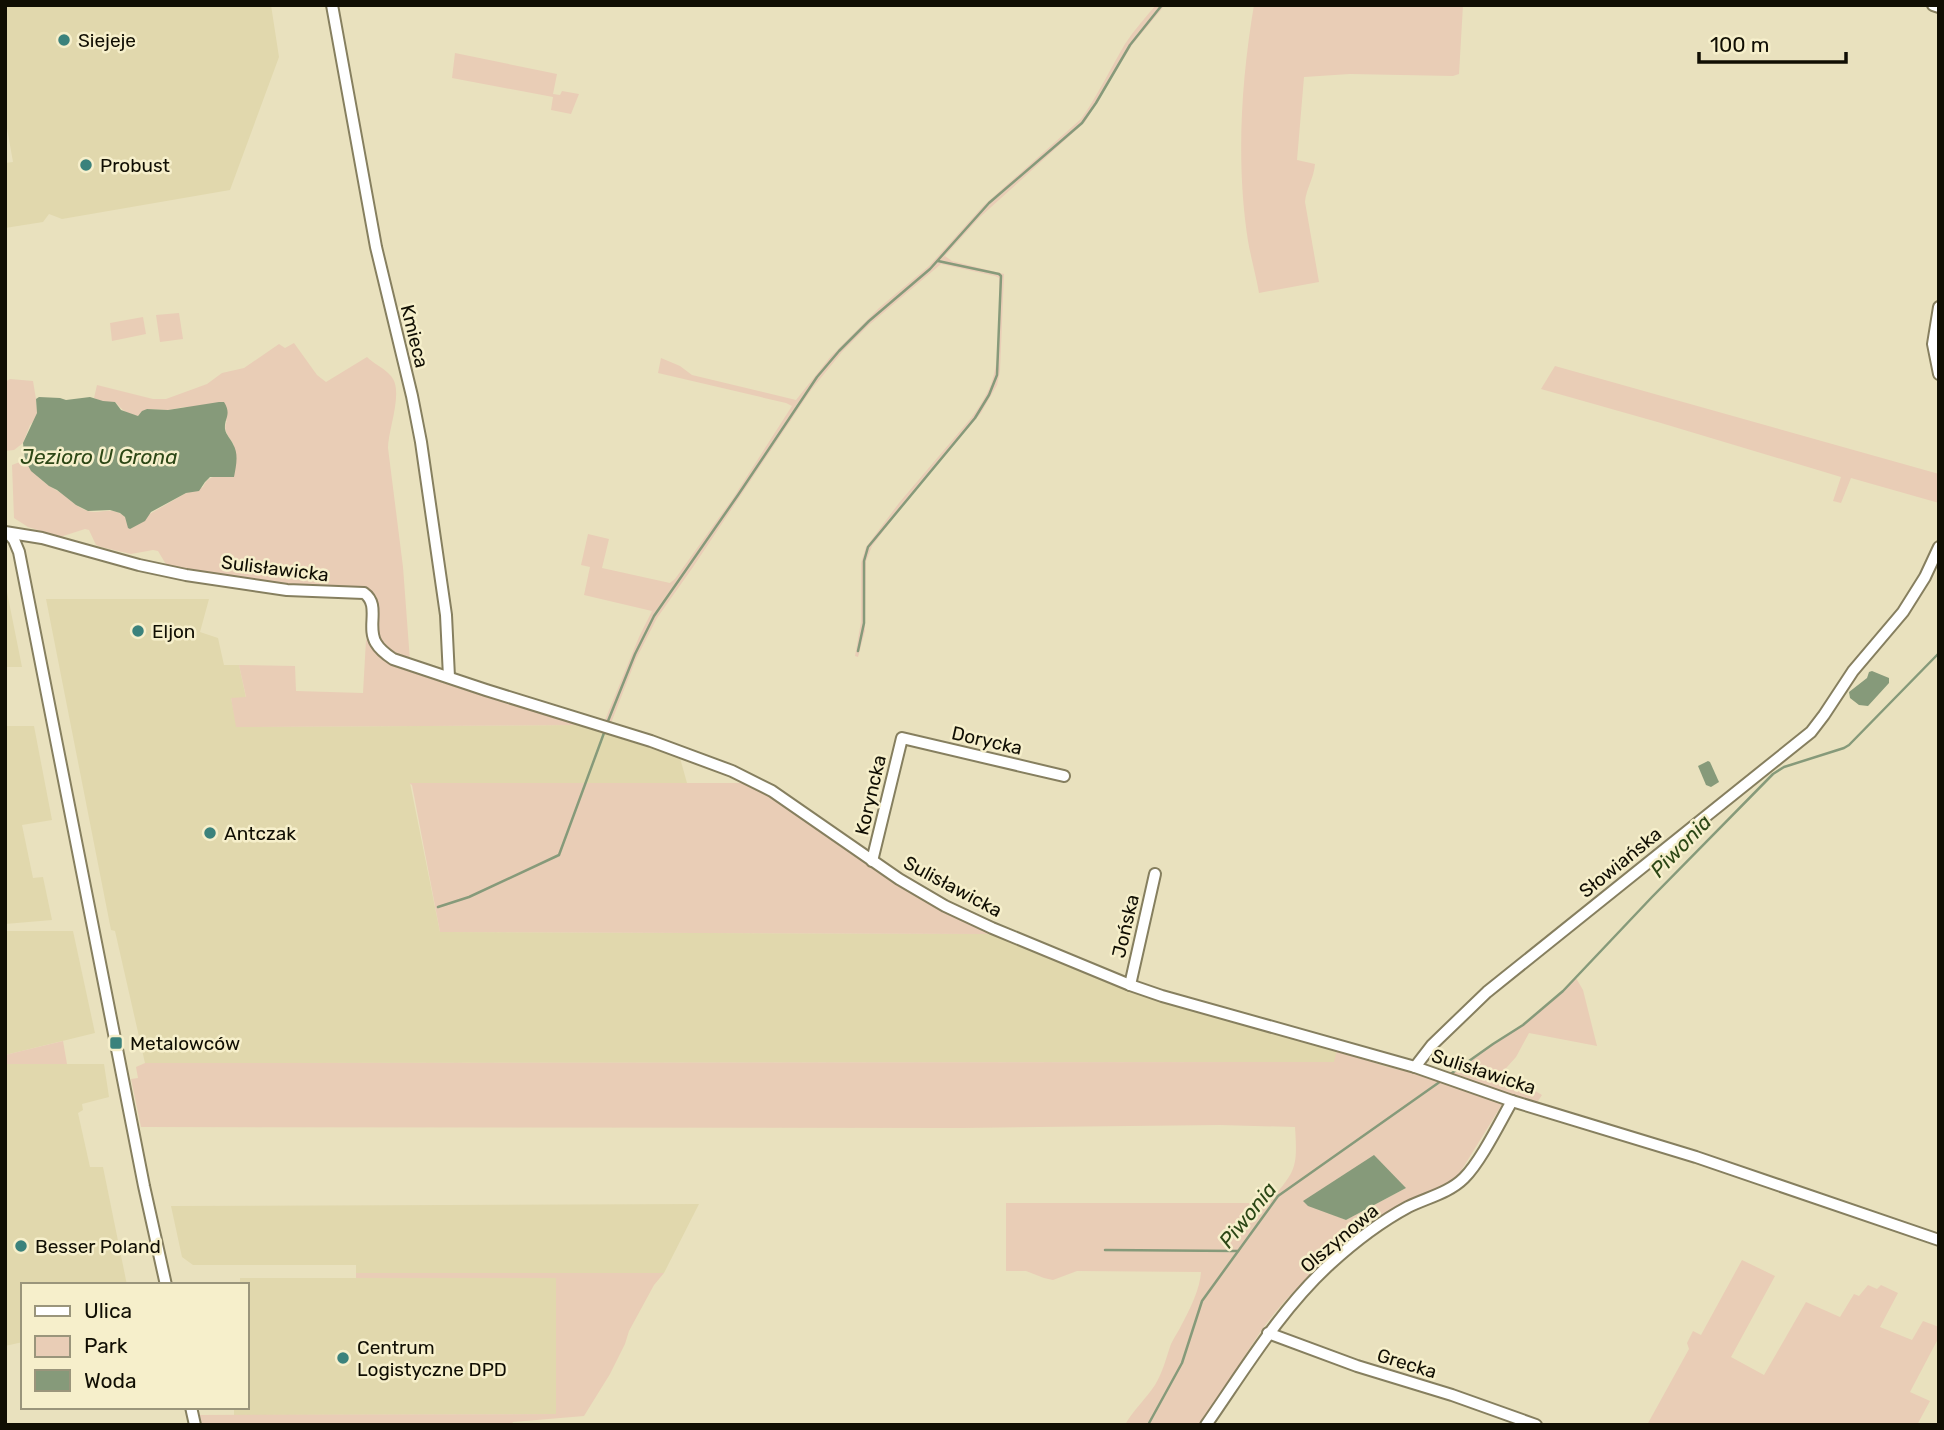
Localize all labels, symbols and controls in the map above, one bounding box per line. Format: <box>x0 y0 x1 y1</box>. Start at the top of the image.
scale bar <box>1699 21 1846 65</box>
place label: Siejeje <box>78 29 136 52</box>
marker: Siejeje <box>56 32 72 48</box>
text: 100 m <box>1710 32 1769 57</box>
place label: Probust <box>100 154 171 177</box>
marker: Probust <box>78 157 94 173</box>
street label: Kmieca <box>396 302 433 370</box>
water label: Jezioro U Grona <box>21 444 178 469</box>
street label: Sulisławicka <box>220 550 330 587</box>
place label: Eljon <box>152 620 195 643</box>
marker: Eljon <box>130 623 146 639</box>
street label: Dorycka <box>949 721 1025 760</box>
street label: Koryncka <box>850 753 891 837</box>
water label: Piwonia <box>1645 809 1716 882</box>
place label: Antczak <box>224 822 296 845</box>
street label: Słowiańska <box>1574 822 1666 903</box>
marker: Antczak <box>202 825 218 841</box>
street label: Sulisławicka <box>900 851 1006 922</box>
street label: Jońska <box>1107 892 1144 960</box>
place label: Metalowców <box>130 1032 240 1055</box>
marker: Metalowców <box>108 1035 124 1051</box>
street label: Sulisławicka <box>1429 1044 1539 1099</box>
water label: Piwonia <box>1214 1177 1282 1253</box>
street label: Olszynowa <box>1296 1199 1383 1278</box>
place label: Besser Poland <box>35 1235 161 1258</box>
marker: Besser Poland <box>13 1238 29 1254</box>
legend <box>21 1283 248 1409</box>
text: Ulica <box>84 1298 132 1323</box>
text: Park <box>84 1333 128 1358</box>
place label: Centrum Logistyczne DPD <box>357 1336 507 1381</box>
street label: Grecka <box>1374 1344 1439 1383</box>
marker: Centrum Logistyczne DPD <box>335 1350 351 1366</box>
text: Woda <box>84 1368 137 1393</box>

